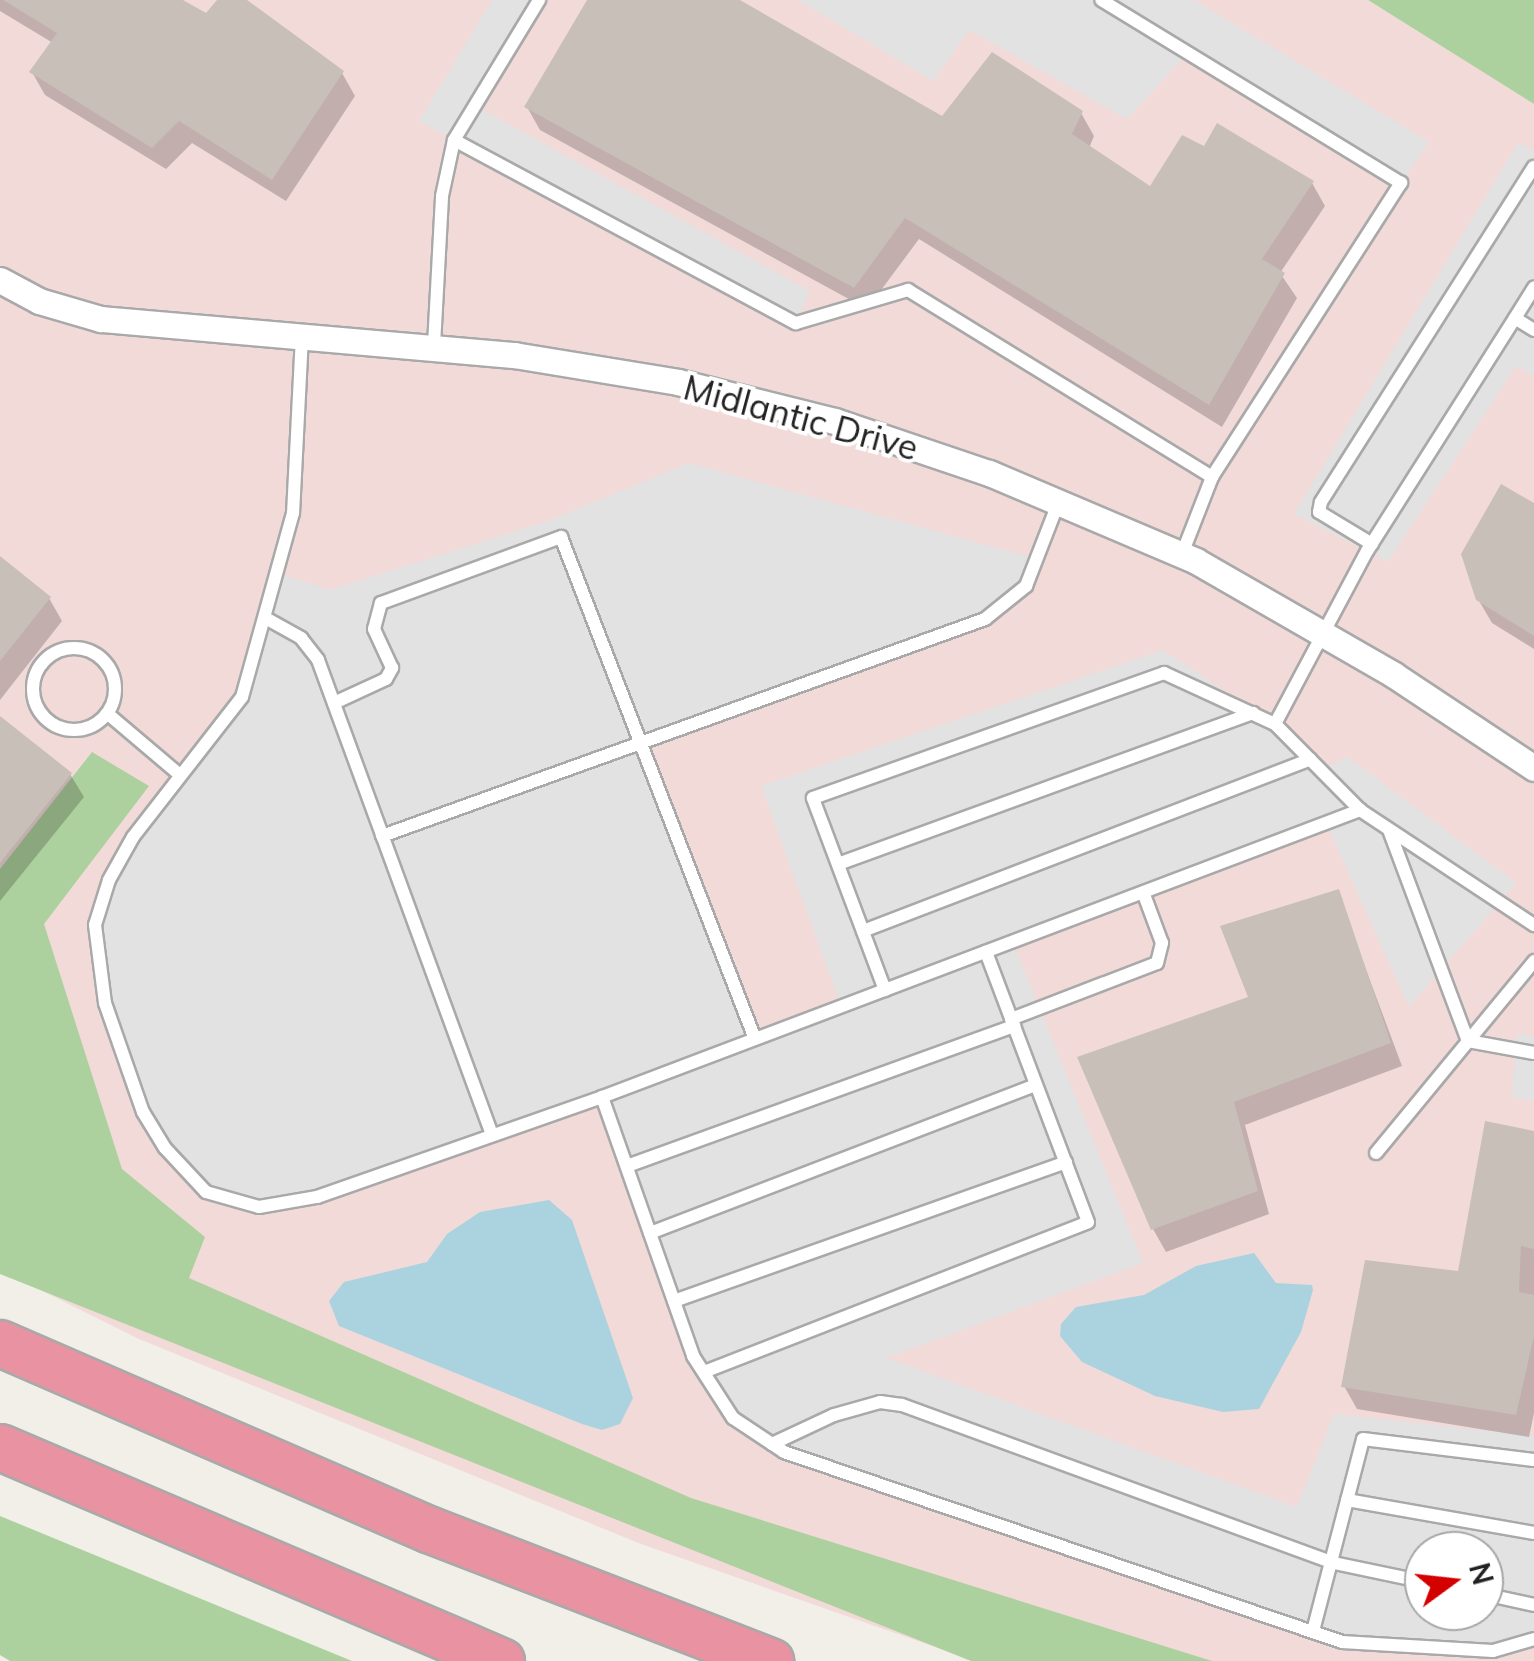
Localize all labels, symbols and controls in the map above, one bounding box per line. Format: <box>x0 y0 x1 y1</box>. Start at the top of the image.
street label: Midlantic Drive <box>679 366 923 468</box>
north arrow <box>1404 1531 1504 1631</box>
text: N <box>1462 1559 1501 1588</box>

